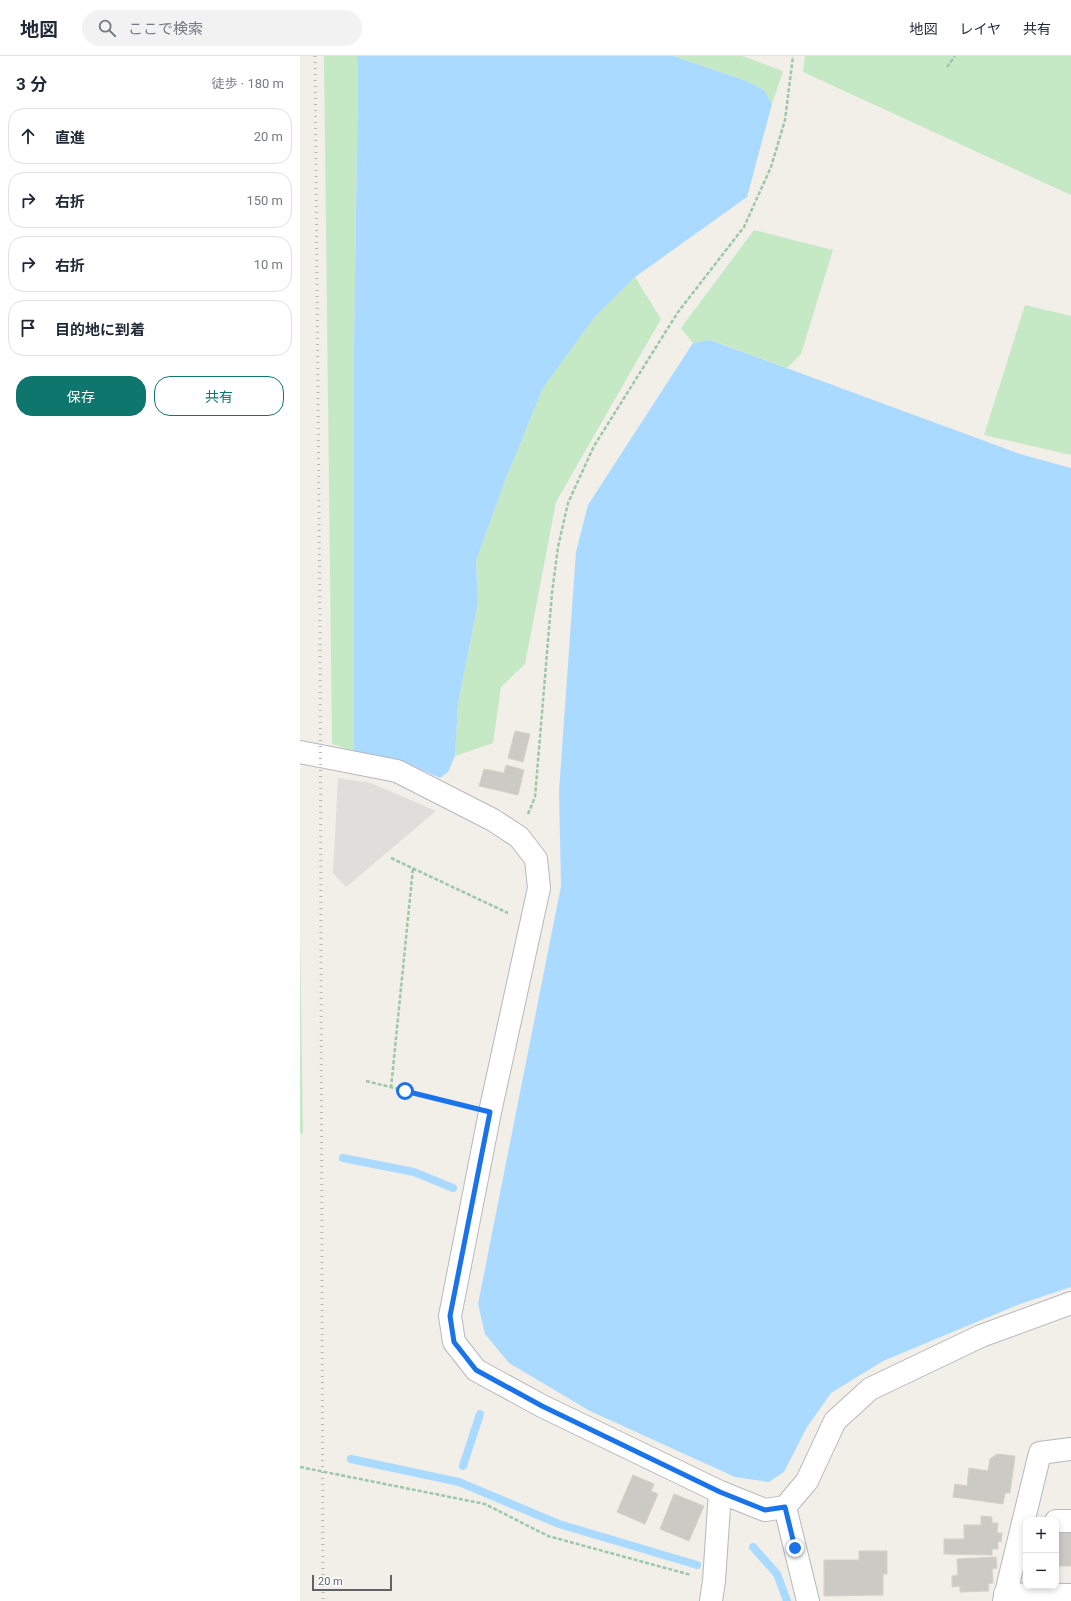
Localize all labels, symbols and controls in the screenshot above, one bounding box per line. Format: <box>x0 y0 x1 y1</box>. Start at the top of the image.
search box <box>82 10 362 46</box>
icon: search <box>96 17 118 39</box>
text: 地図 <box>20 18 58 41</box>
text: ここで検索 <box>128 20 203 38</box>
text: 地図 <box>909 21 937 37</box>
text: レイヤ <box>959 21 1001 37</box>
text: 共有 <box>1023 21 1051 37</box>
text: 3 分 <box>16 74 47 94</box>
text: 徒歩 · 180 m <box>212 76 284 91</box>
icon: ahead <box>17 125 39 147</box>
text: 直進 <box>55 129 85 147</box>
text: 20 m <box>254 129 283 144</box>
icon: right <box>17 189 39 211</box>
text: 右折 <box>55 193 85 211</box>
text: 150 m <box>246 193 283 208</box>
icon: right <box>17 253 39 275</box>
text: 右折 <box>55 257 85 275</box>
text: 10 m <box>254 257 283 272</box>
icon: arrive <box>17 317 39 339</box>
text: 目的地に到着 <box>55 321 145 339</box>
button: 保存 <box>16 376 146 416</box>
button: 共有 <box>154 376 284 416</box>
route start <box>396 1082 414 1100</box>
map controls <box>1023 1517 1059 1589</box>
button: + <box>1023 1517 1059 1553</box>
route end <box>786 1539 804 1557</box>
button: − <box>1023 1553 1059 1589</box>
scale bar <box>312 1573 392 1592</box>
text: 20 m <box>318 1575 343 1588</box>

